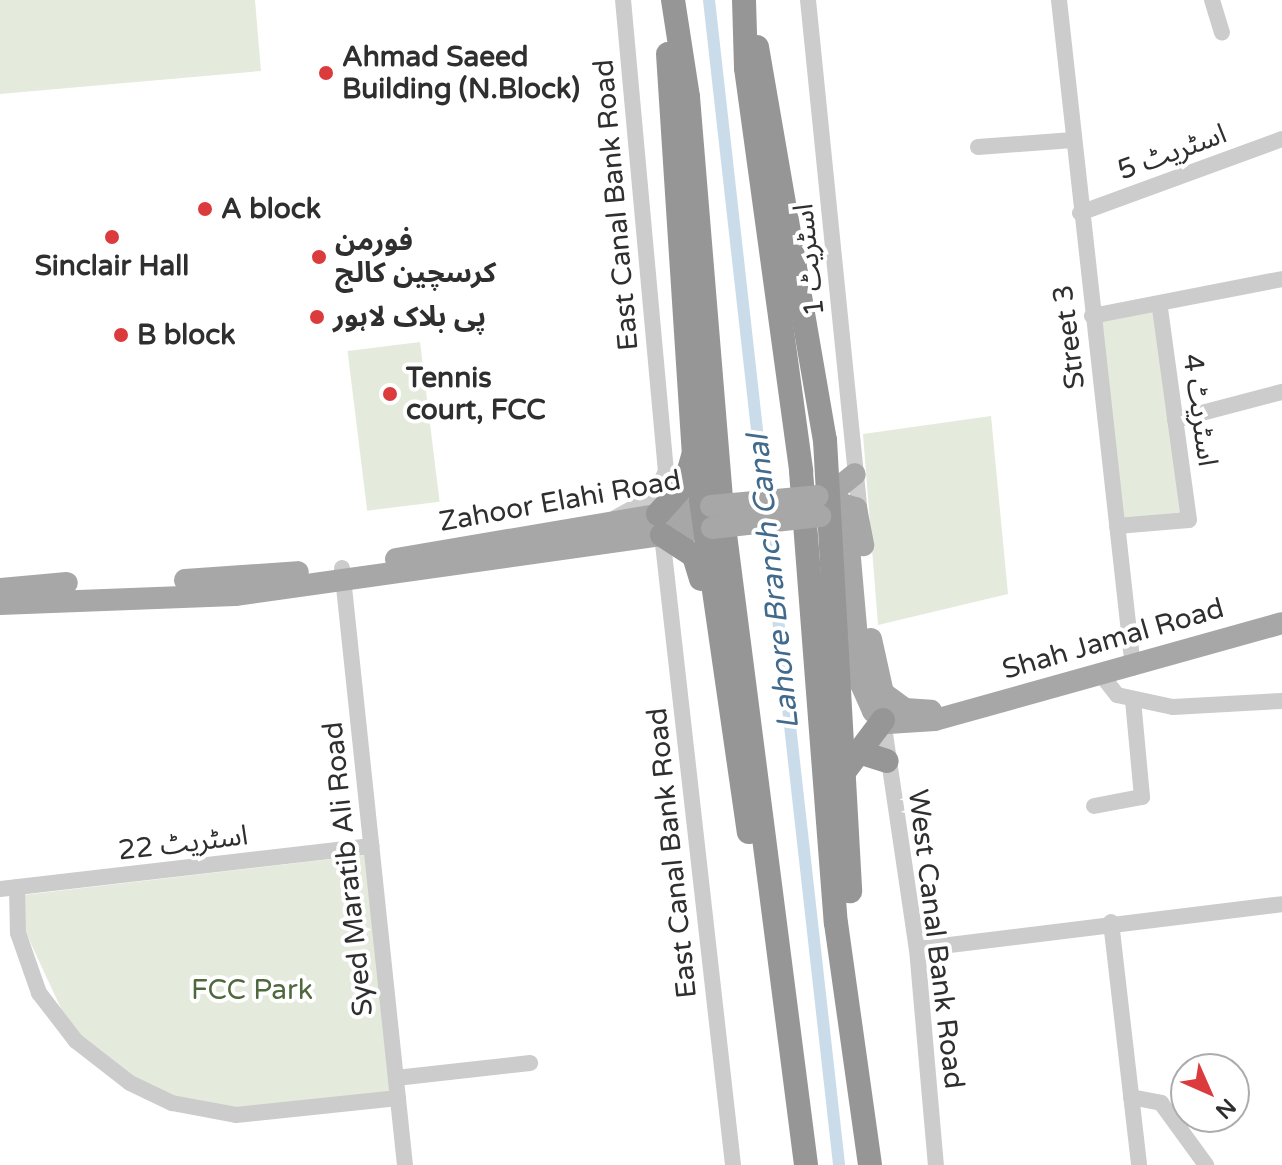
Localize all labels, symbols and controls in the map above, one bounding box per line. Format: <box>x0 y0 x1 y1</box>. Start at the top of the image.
place label: Ahmad Saeed Building (N.Block) <box>342 40 580 106</box>
street label: East Canal Bank Road <box>587 58 645 352</box>
marker: Ahmad Saeed Building (N.Block) <box>317 64 335 82</box>
street label: اسٹریٹ 5 <box>1113 117 1231 187</box>
place label: A block <box>221 192 321 226</box>
marker: A block <box>196 200 214 218</box>
street label: اسٹریٹ 1 <box>786 202 832 318</box>
place label: فورمن کرسچین کالج <box>335 224 496 290</box>
marker: Sinclair Hall <box>103 228 121 246</box>
marker: فورمن کرسچین کالج <box>310 248 328 266</box>
place label: Sinclair Hall <box>35 249 189 283</box>
street label: Street 3 <box>1046 283 1092 391</box>
place label: پی بلاک لاہور <box>333 300 486 334</box>
marker: پی بلاک لاہور <box>308 308 326 326</box>
place label: B block <box>137 318 236 352</box>
marker: B block <box>112 326 130 344</box>
street label: اسٹریٹ 4 <box>1175 352 1225 468</box>
place label: Tennis court, FCC <box>406 361 546 427</box>
marker: Tennis court, FCC <box>381 385 399 403</box>
water label: Lahore Branch Canal <box>741 433 807 731</box>
street label: Zahoor Elahi Road <box>436 463 684 539</box>
street label: Shah Jamal Road <box>998 591 1228 687</box>
street label: East Canal Bank Road <box>640 706 704 1000</box>
street label: Syed Maratib Ali Road <box>316 720 380 1018</box>
street label: West Canal Bank Road <box>901 787 971 1091</box>
street label: اسٹریٹ 22 <box>116 818 250 868</box>
park label: FCC Park <box>191 973 313 1007</box>
north arrow <box>1170 1053 1250 1133</box>
text: N <box>1210 1093 1241 1124</box>

